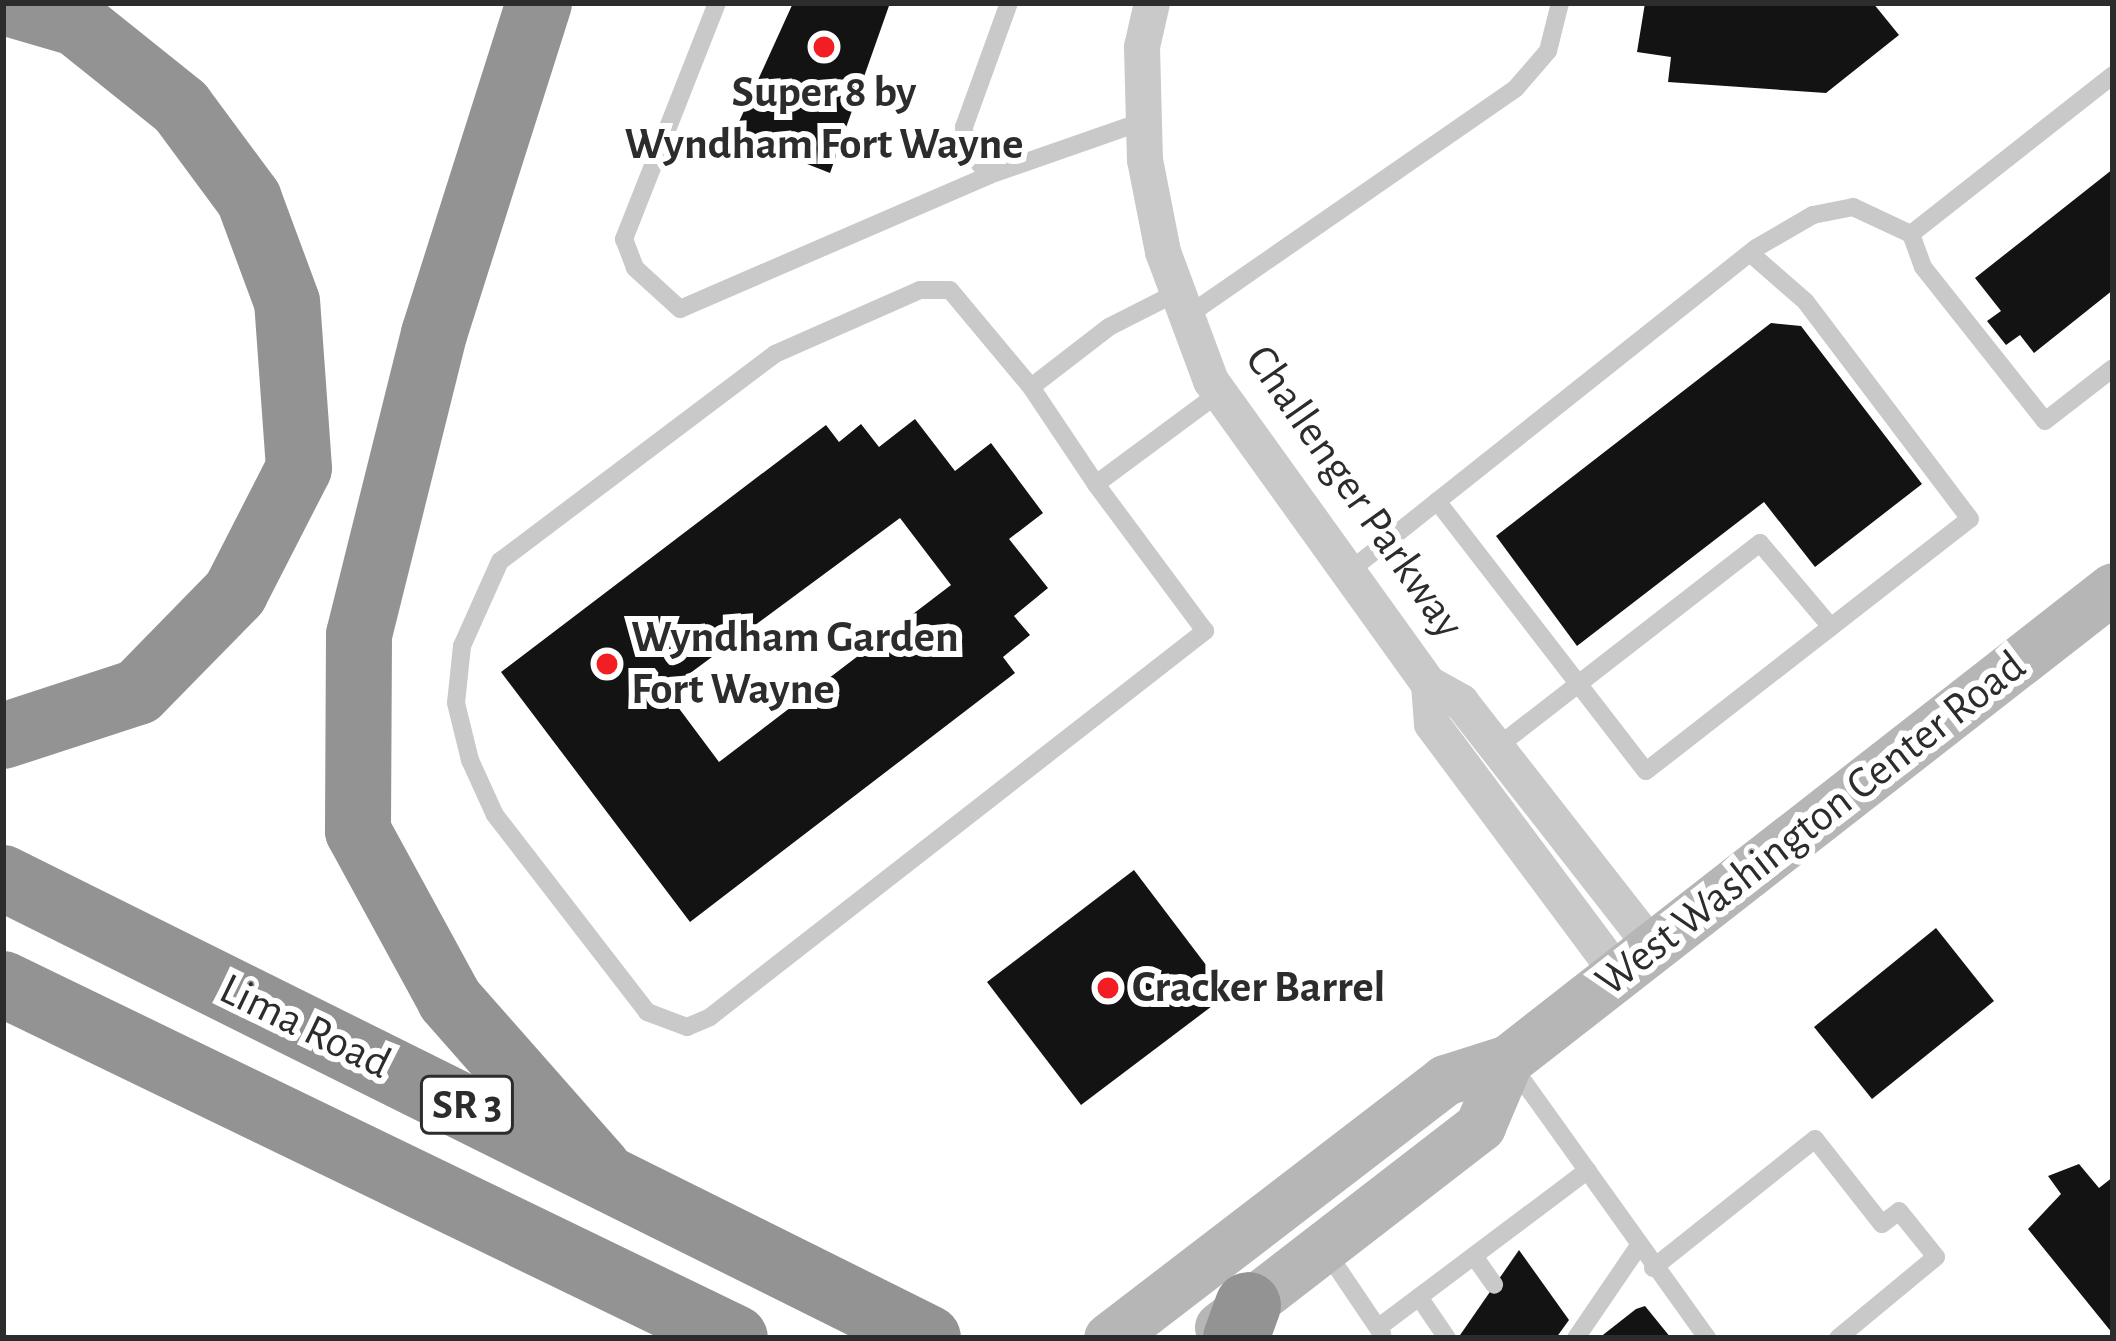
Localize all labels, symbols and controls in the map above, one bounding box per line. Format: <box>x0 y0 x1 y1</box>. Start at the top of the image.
marker: Super 8 by Wyndham Fort Wayne <box>811 34 837 60</box>
place label: Super 8 by Wyndham Fort Wayne <box>624 66 1024 172</box>
street label: Challenger Parkway <box>1233 335 1475 649</box>
place label: Wyndham Garden Fort Wayne <box>631 611 959 717</box>
street label: West Washington Center Road <box>1585 639 2037 1009</box>
marker: Wyndham Garden Fort Wayne <box>594 651 620 677</box>
place label: Cracker Barrel <box>1132 961 1385 1015</box>
street label: Lima Road <box>211 963 399 1091</box>
marker: Cracker Barrel <box>1095 975 1121 1001</box>
road number: SR 3 <box>419 1069 515 1141</box>

